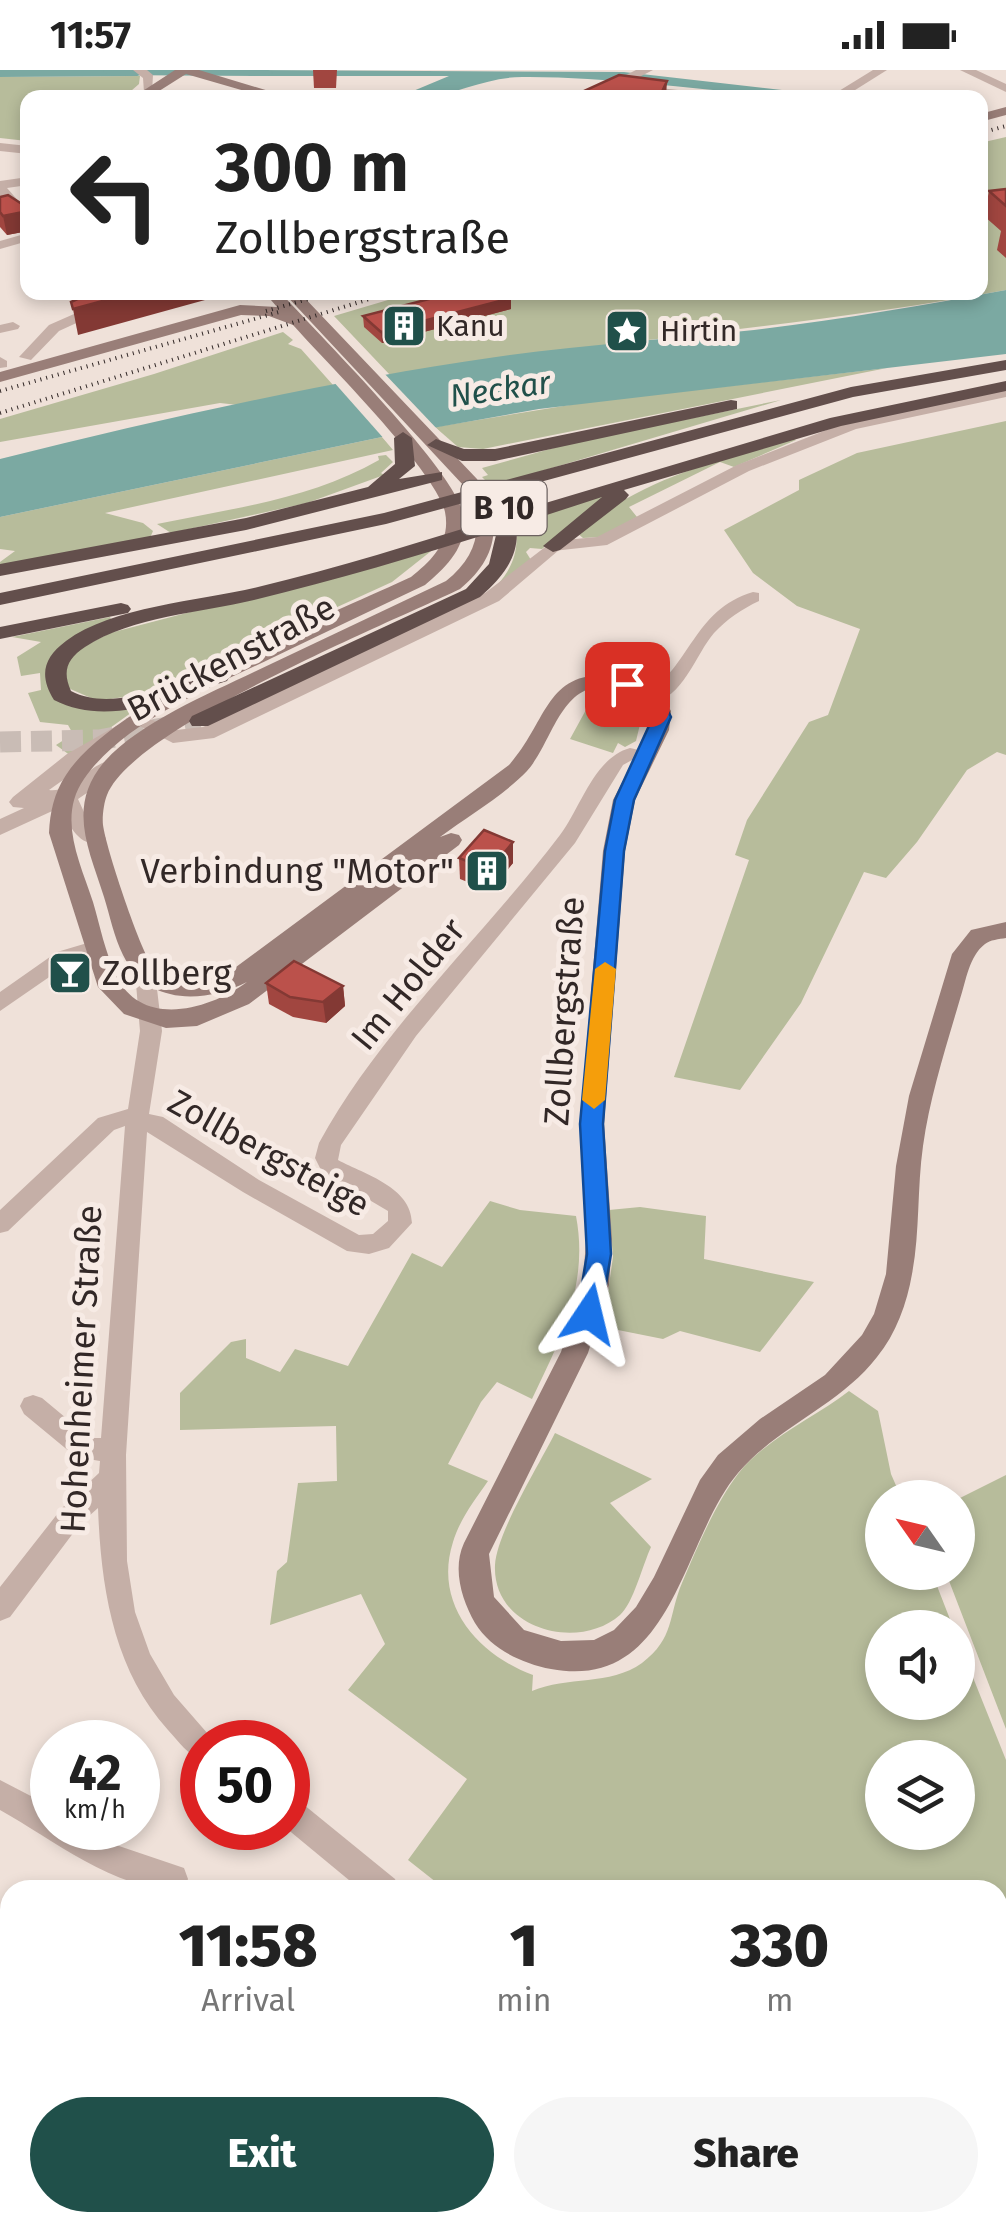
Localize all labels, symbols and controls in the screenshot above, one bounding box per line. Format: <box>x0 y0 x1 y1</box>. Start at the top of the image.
text: 11:57 <box>50 12 131 58</box>
text: 300 m <box>215 126 409 210</box>
icon: left <box>50 130 180 260</box>
text: Zollbergstraße <box>215 211 510 265</box>
building icon: Kanu <box>381 303 427 349</box>
place label: Kanu <box>436 308 505 344</box>
place icon: Hirtin <box>604 308 650 354</box>
place label: Hirtin <box>660 313 737 349</box>
water label: Neckar <box>447 363 554 415</box>
road number: B 10 <box>462 481 546 535</box>
street label: Brückenstraße <box>120 586 342 730</box>
pin <box>585 642 670 727</box>
icon: arrive <box>600 657 655 712</box>
building icon: Verbindung "Motor" <box>464 848 510 894</box>
place label: Verbindung "Motor" <box>141 850 454 892</box>
street label: Zollbergstraße <box>535 895 593 1127</box>
street label: Im Holder <box>342 909 474 1058</box>
bar icon: Zollberg <box>47 950 93 996</box>
place label: Zollberg <box>102 952 232 994</box>
street label: Zollbergsteige <box>161 1080 377 1226</box>
street label: Hohenheimer Straße <box>51 1204 111 1534</box>
position arrow <box>537 1262 641 1366</box>
north arrow <box>865 1480 975 1590</box>
map controls <box>865 1480 975 1850</box>
button: sound <box>865 1610 975 1720</box>
speed limit sign: 50 <box>180 1720 310 1850</box>
button: layers <box>865 1740 975 1850</box>
text: 42 <box>68 1743 122 1803</box>
text: km/h <box>64 1795 126 1825</box>
text: 11:58 <box>179 1910 318 1982</box>
text: 1 <box>510 1910 538 1982</box>
text: 330 <box>730 1910 829 1982</box>
text: Arrival <box>201 1981 295 2019</box>
text: min <box>496 1981 552 2019</box>
text: m <box>766 1981 793 2019</box>
button: Exit <box>30 2097 494 2212</box>
button: Share <box>514 2097 978 2212</box>

